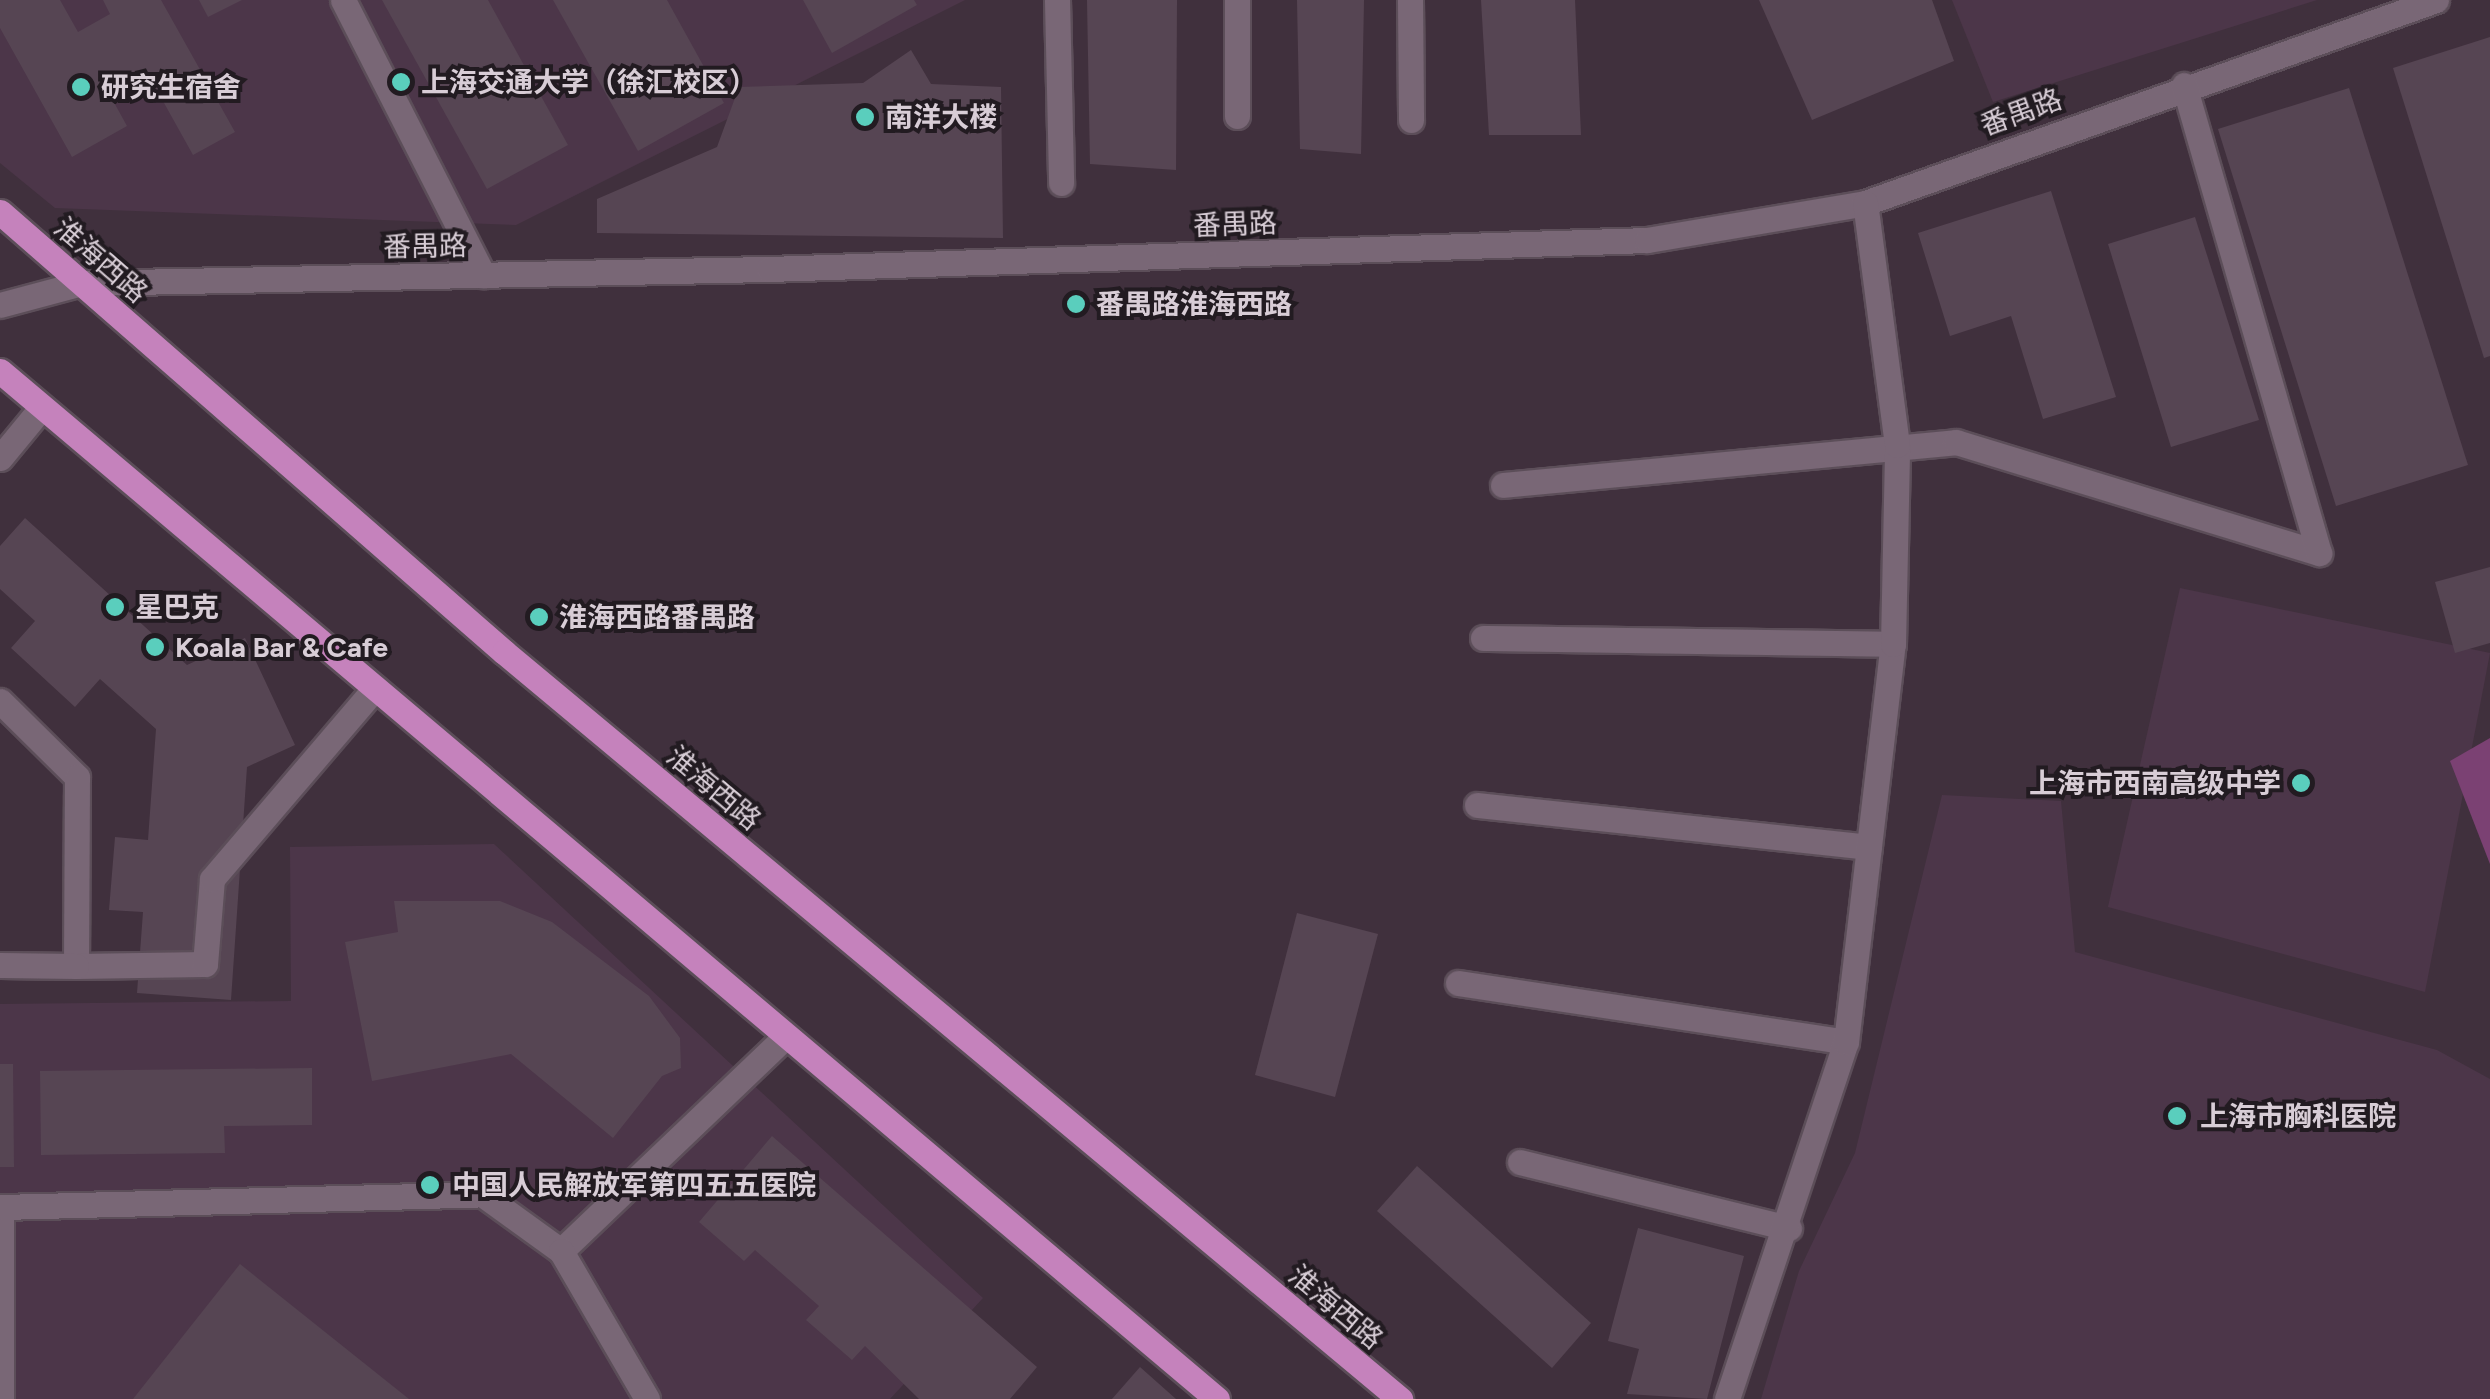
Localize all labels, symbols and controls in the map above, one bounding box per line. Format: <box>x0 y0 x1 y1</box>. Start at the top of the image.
place label: 上海交通大学（徐汇校区） <box>421 65 757 99</box>
place label: 研究生宿舍 <box>101 70 241 104</box>
marker: 上海交通大学（徐汇校区） <box>390 71 412 93</box>
marker: 研究生宿舍 <box>70 76 92 98</box>
street label: 番禺路 <box>1976 82 2066 142</box>
place label: 南洋大楼 <box>885 100 997 134</box>
marker: 南洋大楼 <box>854 106 876 128</box>
street label: 番禺路 <box>1192 206 1278 242</box>
street label: 淮海西路 <box>48 211 154 309</box>
street label: 番禺路 <box>383 228 467 264</box>
place label: 番禺路淮海西路 <box>1096 287 1292 321</box>
marker: 番禺路淮海西路 <box>1065 293 1087 315</box>
place label: 星巴克 <box>135 590 219 624</box>
marker: 星巴克 <box>104 596 126 618</box>
place label: 淮海西路番禺路 <box>559 600 755 634</box>
marker: 淮海西路番禺路 <box>528 606 550 628</box>
place label: Koala Bar & Cafe <box>175 630 388 664</box>
marker: Koala Bar & Cafe <box>144 636 166 658</box>
street label: 淮海西路 <box>660 739 768 837</box>
place label: 上海市西南高级中学 <box>2029 766 2281 800</box>
marker: 上海市西南高级中学 <box>2290 772 2312 794</box>
place label: 上海市胸科医院 <box>2200 1099 2396 1133</box>
marker: 上海市胸科医院 <box>2164 1103 2190 1129</box>
place label: 中国人民解放军第四五五医院 <box>452 1168 816 1202</box>
marker: 中国人民解放军第四五五医院 <box>417 1172 443 1198</box>
street label: 淮海西路 <box>1282 1258 1390 1356</box>

